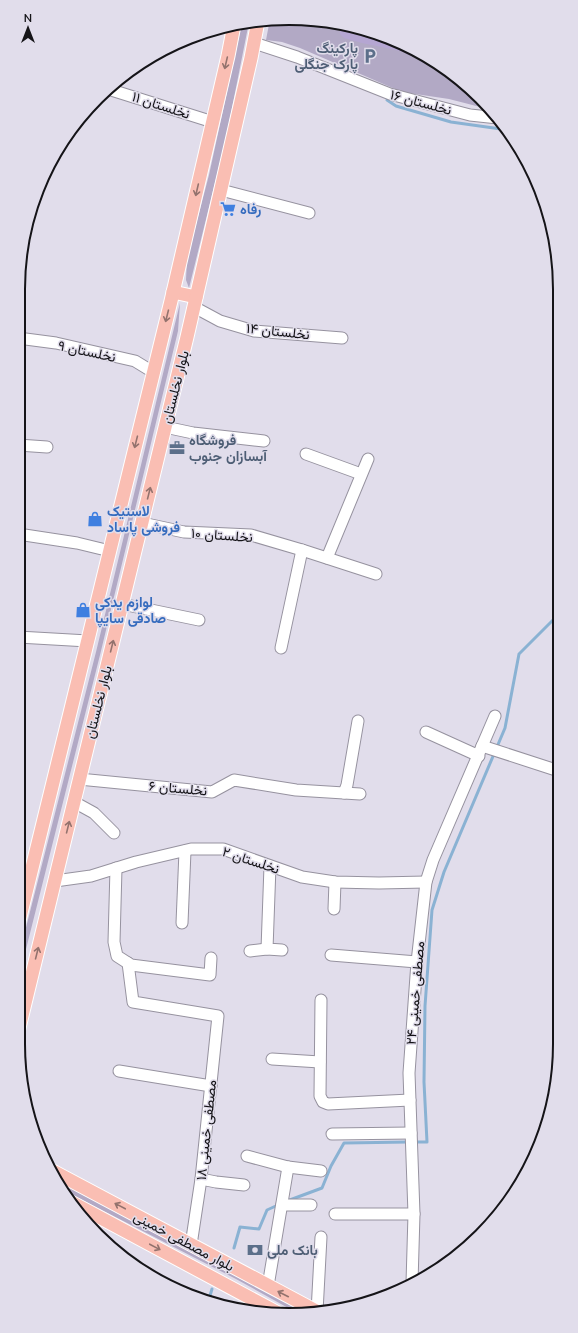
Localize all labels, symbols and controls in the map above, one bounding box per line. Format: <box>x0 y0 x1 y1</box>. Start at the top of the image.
north arrow <box>8 8 48 48</box>
text: N <box>24 11 32 25</box>
place label: پارکینگ پارک جنگلی <box>294 39 358 74</box>
parking icon: پارکینگ پارک جنگلی <box>361 47 379 65</box>
one-way arrow <box>222 56 230 69</box>
street label: نخلستان ۱۶ <box>388 85 454 119</box>
street label: نخلستان ۱۱ <box>130 87 192 123</box>
one-way arrow <box>192 183 200 196</box>
supermarket icon: رفاه <box>219 200 237 218</box>
place label: رفاه <box>240 200 261 218</box>
one-way arrow <box>163 309 170 322</box>
street label: نخلستان ۱۴ <box>245 319 311 343</box>
street label: نخلستان ۹ <box>56 336 118 366</box>
street label: بلوار نخلستان <box>157 349 193 425</box>
place label: فروشگاه آبسازان جنوب <box>189 431 268 465</box>
one-way arrow <box>132 436 139 449</box>
office icon: فروشگاه آبسازان جنوب <box>168 439 186 457</box>
one-way arrow <box>146 487 153 500</box>
place label: لاستیک فروشی پاساد <box>107 502 180 537</box>
shop icon: لاستیک فروشی پاساد <box>86 510 104 528</box>
street label: نخلستان ۱۰ <box>190 524 254 546</box>
place label: لوازم یدکی صادقی سایپا <box>95 593 166 628</box>
shop icon: لوازم یدکی صادقی سایپا <box>74 601 92 619</box>
one-way arrow <box>108 640 116 653</box>
street label: بلوار نخلستان <box>80 664 116 740</box>
street label: نخلستان ۶ <box>148 776 208 800</box>
one-way arrow <box>64 821 72 834</box>
street label: نخلستان ۲ <box>220 842 282 878</box>
street label: مصطفی خمینی ۲۴ <box>402 940 428 1046</box>
one-way arrow <box>34 947 41 960</box>
street label: مصطفی خمینی ۱۸ <box>192 1079 220 1181</box>
one-way arrow <box>114 1202 126 1210</box>
street label: بلوار مصطفی خمینی <box>131 1207 237 1275</box>
bank icon: بانک ملی <box>246 1241 264 1259</box>
place label: بانک ملی <box>267 1241 318 1259</box>
one-way arrow <box>148 1244 160 1252</box>
one-way arrow <box>278 1290 290 1297</box>

